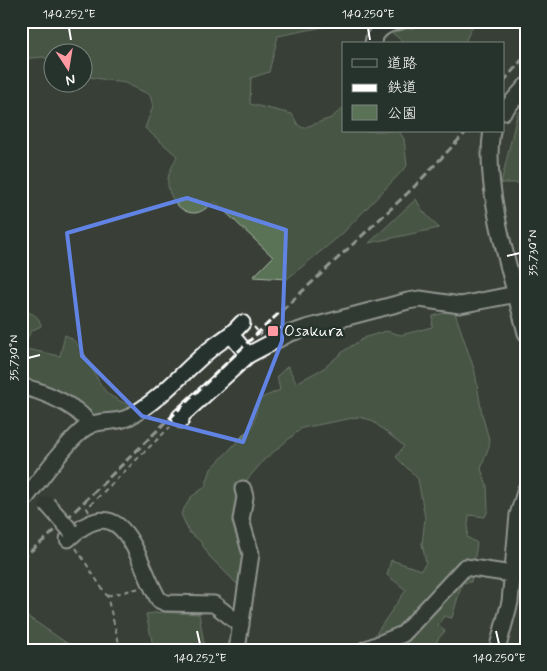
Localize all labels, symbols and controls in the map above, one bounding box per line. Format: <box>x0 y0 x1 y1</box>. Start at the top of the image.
text: 140.252°E <box>42 7 96 23</box>
text: 140.250°E <box>341 7 395 23</box>
north arrow <box>42 42 92 92</box>
legend <box>342 42 504 132</box>
text: 道路 <box>387 54 417 74</box>
text: N <box>64 70 77 90</box>
text: 鉄道 <box>387 78 417 98</box>
text: 公園 <box>387 104 417 124</box>
text: 35.730°N <box>526 230 542 276</box>
place label: Osakura <box>284 321 344 342</box>
marker: Osakura <box>266 324 280 338</box>
text: 35.730°N <box>7 335 23 381</box>
text: 140.252°E <box>173 651 227 667</box>
text: 140.250°E <box>472 651 526 667</box>

